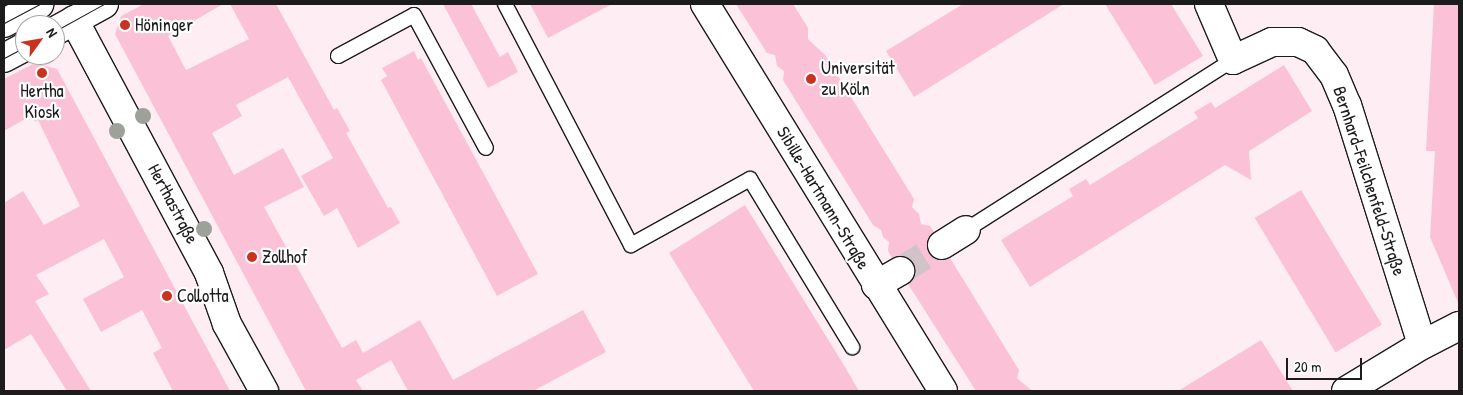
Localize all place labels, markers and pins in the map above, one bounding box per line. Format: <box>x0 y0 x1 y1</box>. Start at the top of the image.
place label: Höninger <box>135 14 193 36</box>
marker: Höninger <box>119 19 131 31</box>
place label: Universität zu Köln <box>821 58 895 100</box>
marker: Hertha Kiosk <box>36 67 48 79</box>
marker: Universität zu Köln <box>805 73 817 85</box>
place label: Hertha Kiosk <box>20 81 64 124</box>
place label: Zollhof <box>262 246 307 268</box>
marker: Zollhof <box>246 251 258 263</box>
place label: Collotta <box>177 285 229 307</box>
marker: Collotta <box>161 290 173 302</box>

